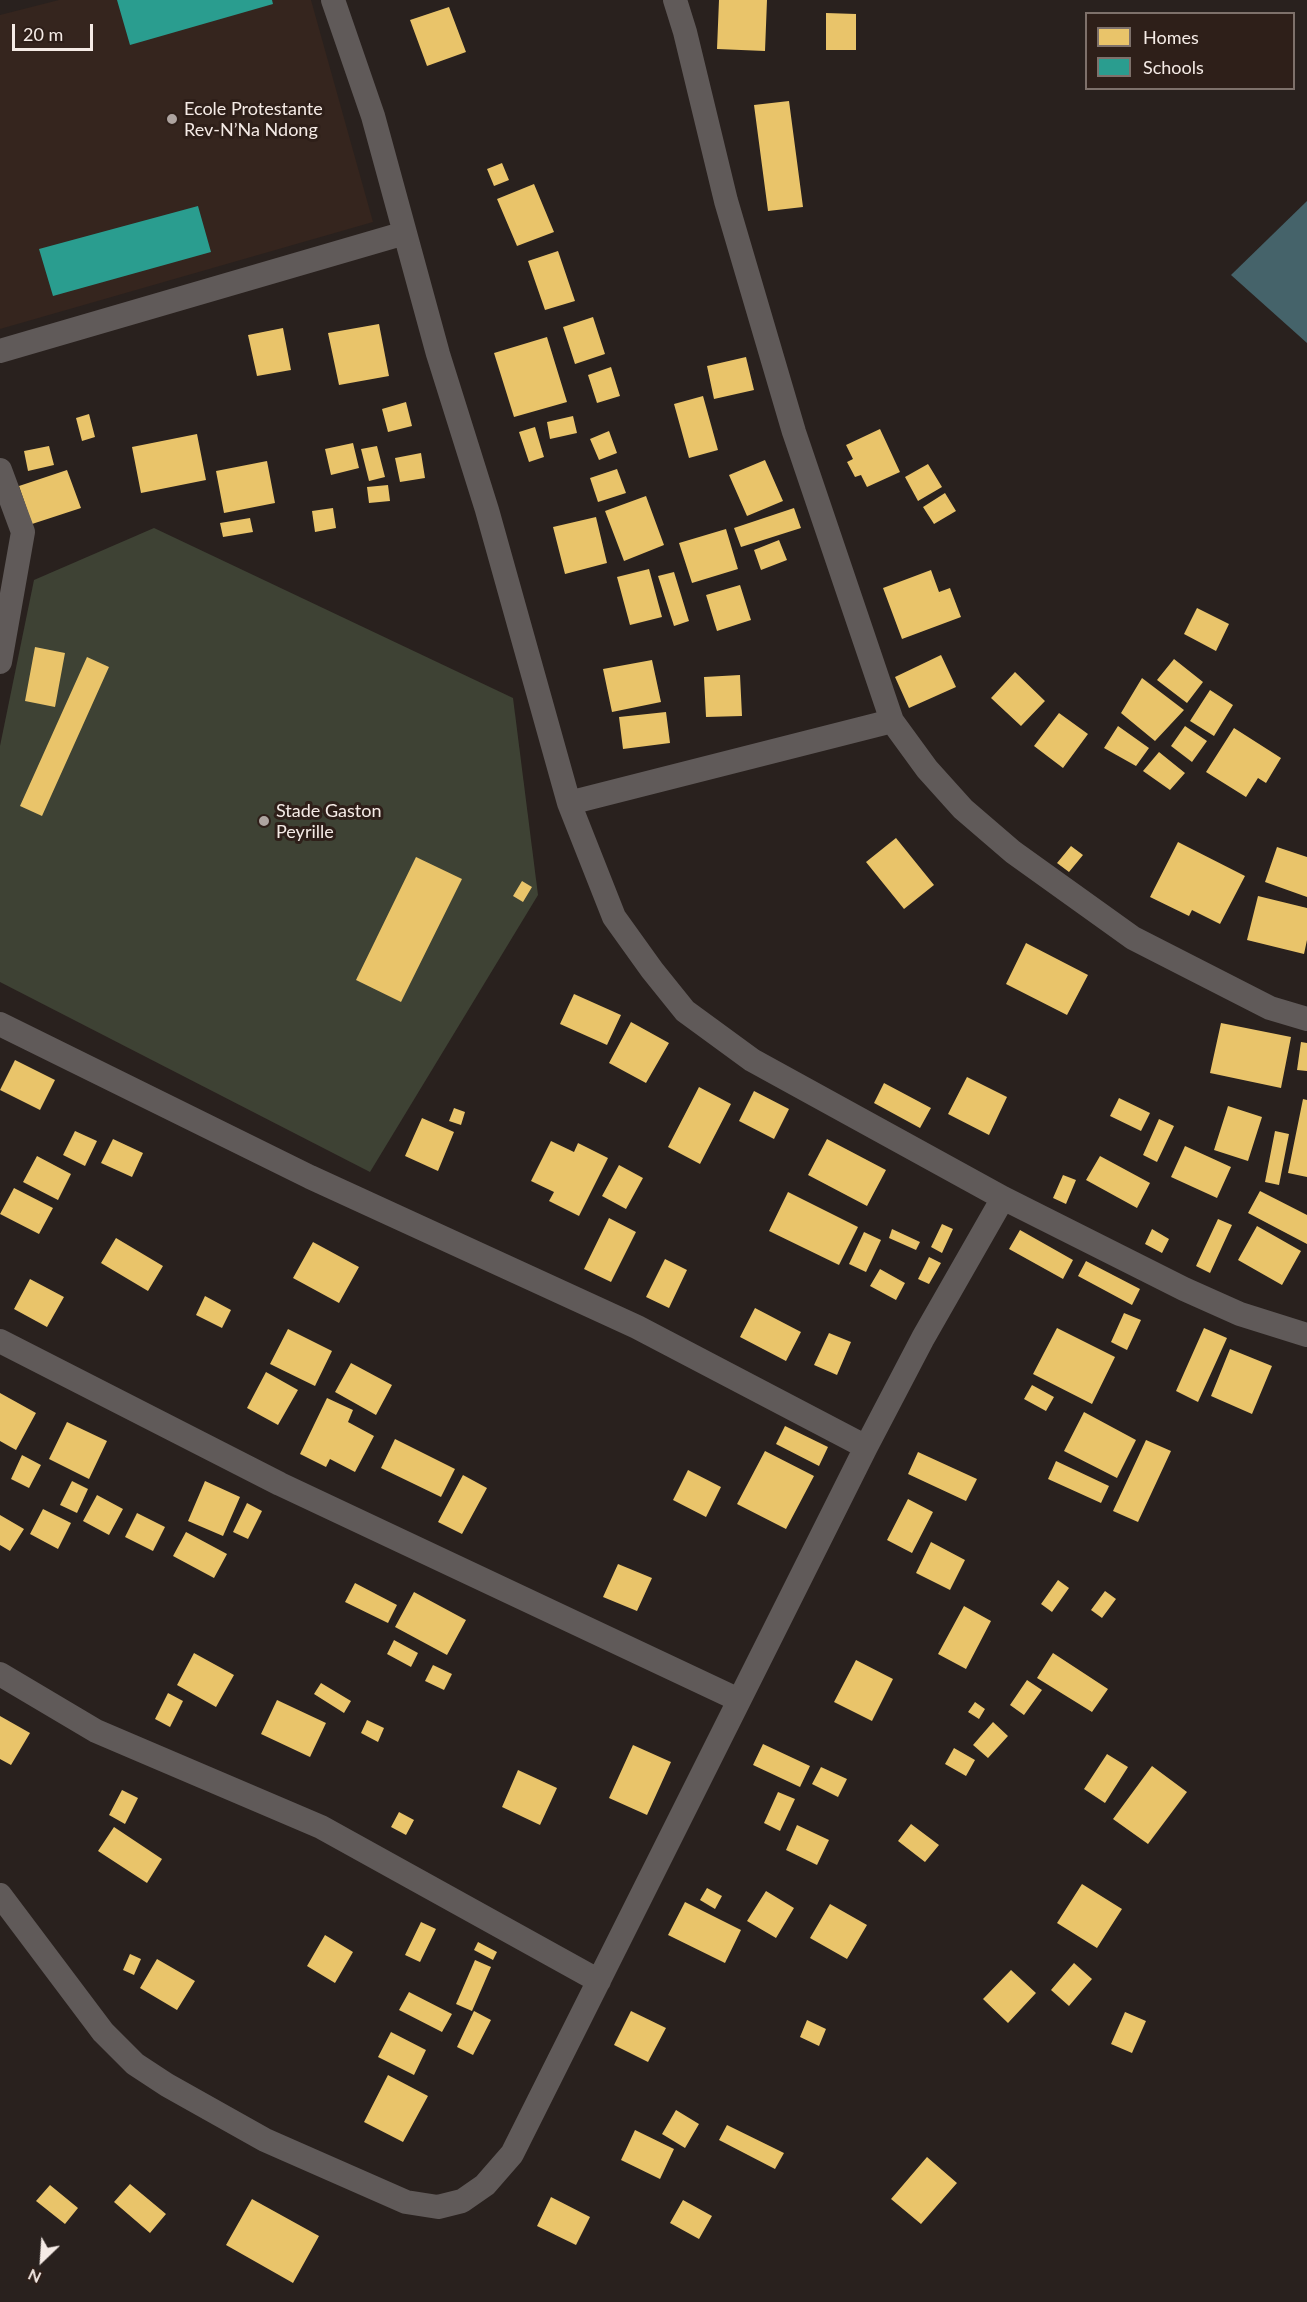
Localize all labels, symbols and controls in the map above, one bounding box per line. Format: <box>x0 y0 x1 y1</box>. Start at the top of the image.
scale bar <box>15 12 96 50</box>
legend <box>1085 12 1295 90</box>
text: 20 m <box>23 23 63 45</box>
text: Homes <box>1143 26 1199 48</box>
text: Schools <box>1143 56 1204 78</box>
place label: Ecole Protestante Rev-N’Na Ndong <box>184 98 323 140</box>
marker: Ecole Protestante Rev-N’Na Ndong <box>165 112 179 126</box>
place label: Stade Gaston Peyrille <box>276 800 381 842</box>
marker: Stade Gaston Peyrille <box>257 814 271 828</box>
north arrow <box>12 2230 72 2290</box>
text: N <box>25 2266 44 2288</box>

